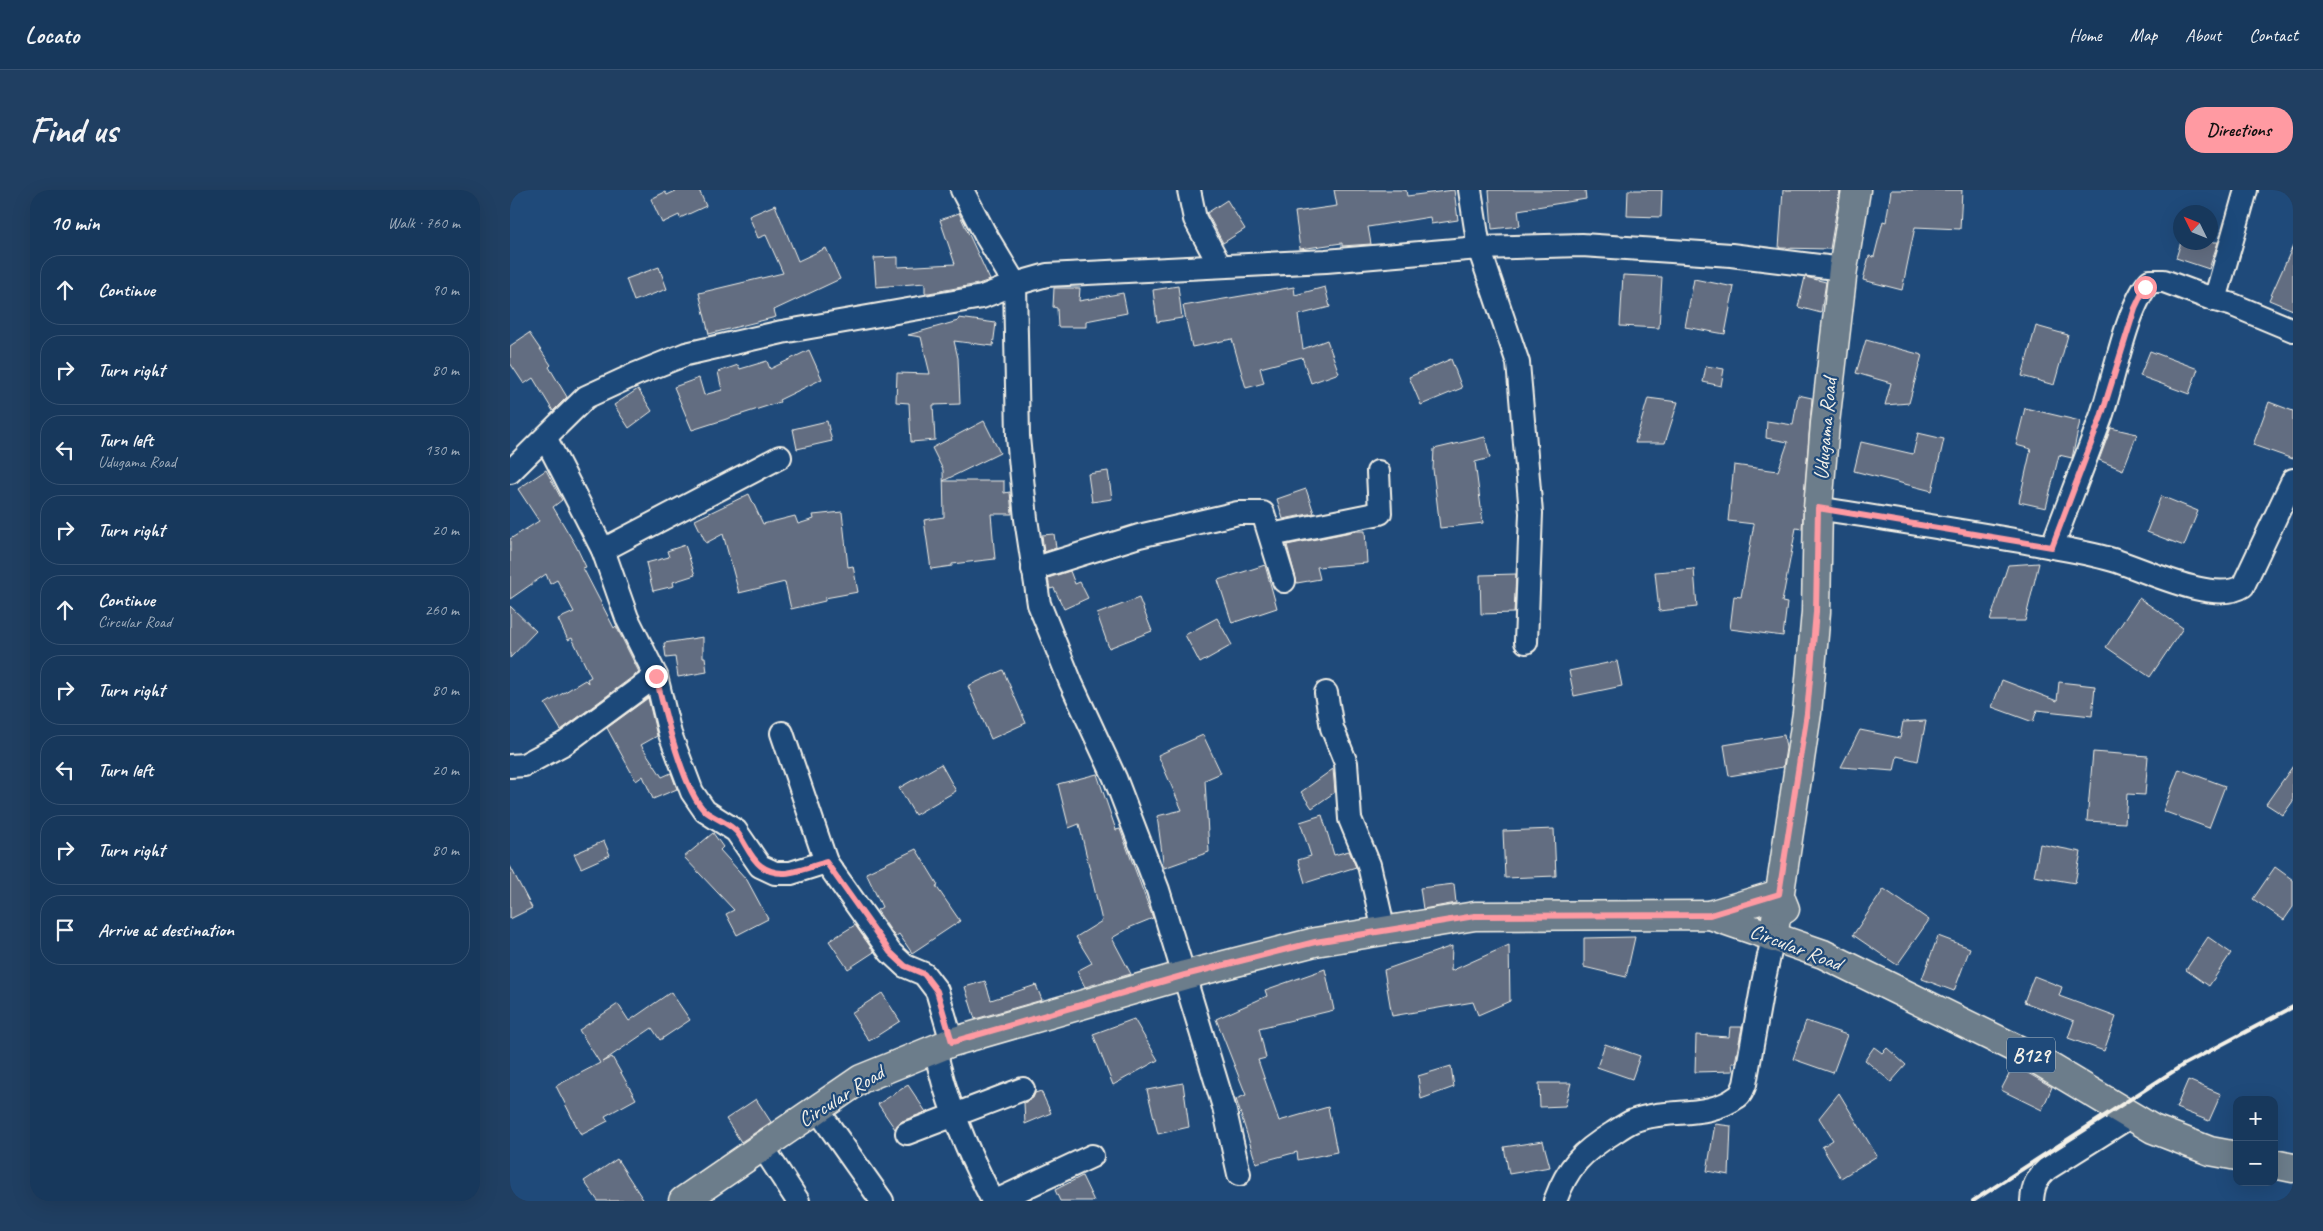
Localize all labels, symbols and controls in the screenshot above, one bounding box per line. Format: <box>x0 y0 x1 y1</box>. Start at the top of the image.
text: Locato <box>25 20 79 50</box>
text: Home <box>2069 24 2102 46</box>
text: Map <box>2130 24 2157 46</box>
text: About <box>2185 24 2221 46</box>
text: Contact <box>2249 24 2298 46</box>
button: Directions <box>2185 107 2293 153</box>
text: Find us <box>30 108 117 153</box>
north arrow <box>2173 205 2218 250</box>
text: 10 min <box>50 210 100 236</box>
text: Walk · 760 m <box>388 213 460 233</box>
icon: ahead <box>51 276 79 304</box>
route start <box>2134 276 2157 299</box>
text: Continue <box>98 278 155 302</box>
text: 90 m <box>432 280 459 300</box>
icon: right <box>51 356 79 384</box>
text: Turn right <box>98 358 165 382</box>
text: 80 m <box>432 360 459 380</box>
street label: Udugama Road <box>1808 373 1843 481</box>
text: Turn left <box>98 428 153 452</box>
icon: left <box>51 436 79 464</box>
text: 130 m <box>425 440 459 460</box>
text: Udugama Road <box>98 452 176 472</box>
icon: right <box>51 516 79 544</box>
text: Turn right <box>98 518 165 542</box>
text: 20 m <box>432 520 459 540</box>
text: Continue <box>98 588 155 612</box>
icon: ahead <box>51 596 79 624</box>
text: 260 m <box>425 600 459 620</box>
text: Circular Road <box>98 612 172 632</box>
route end <box>645 665 668 688</box>
icon: right <box>51 676 79 704</box>
text: Turn right <box>98 678 165 702</box>
text: 80 m <box>432 680 459 700</box>
icon: left <box>51 756 79 784</box>
text: Turn left <box>98 758 153 782</box>
text: 20 m <box>432 760 459 780</box>
icon: right <box>51 836 79 864</box>
text: Turn right <box>98 838 165 862</box>
text: 80 m <box>432 840 459 860</box>
icon: arrive <box>51 916 79 944</box>
text: Arrive at destination <box>98 918 234 942</box>
street label: Circular Road <box>1746 918 1849 978</box>
road number: B129 <box>2007 1038 2055 1072</box>
street label: Circular Road <box>793 1057 892 1133</box>
map controls <box>2233 1096 2278 1186</box>
button: + <box>2233 1096 2278 1141</box>
button: − <box>2233 1141 2278 1186</box>

